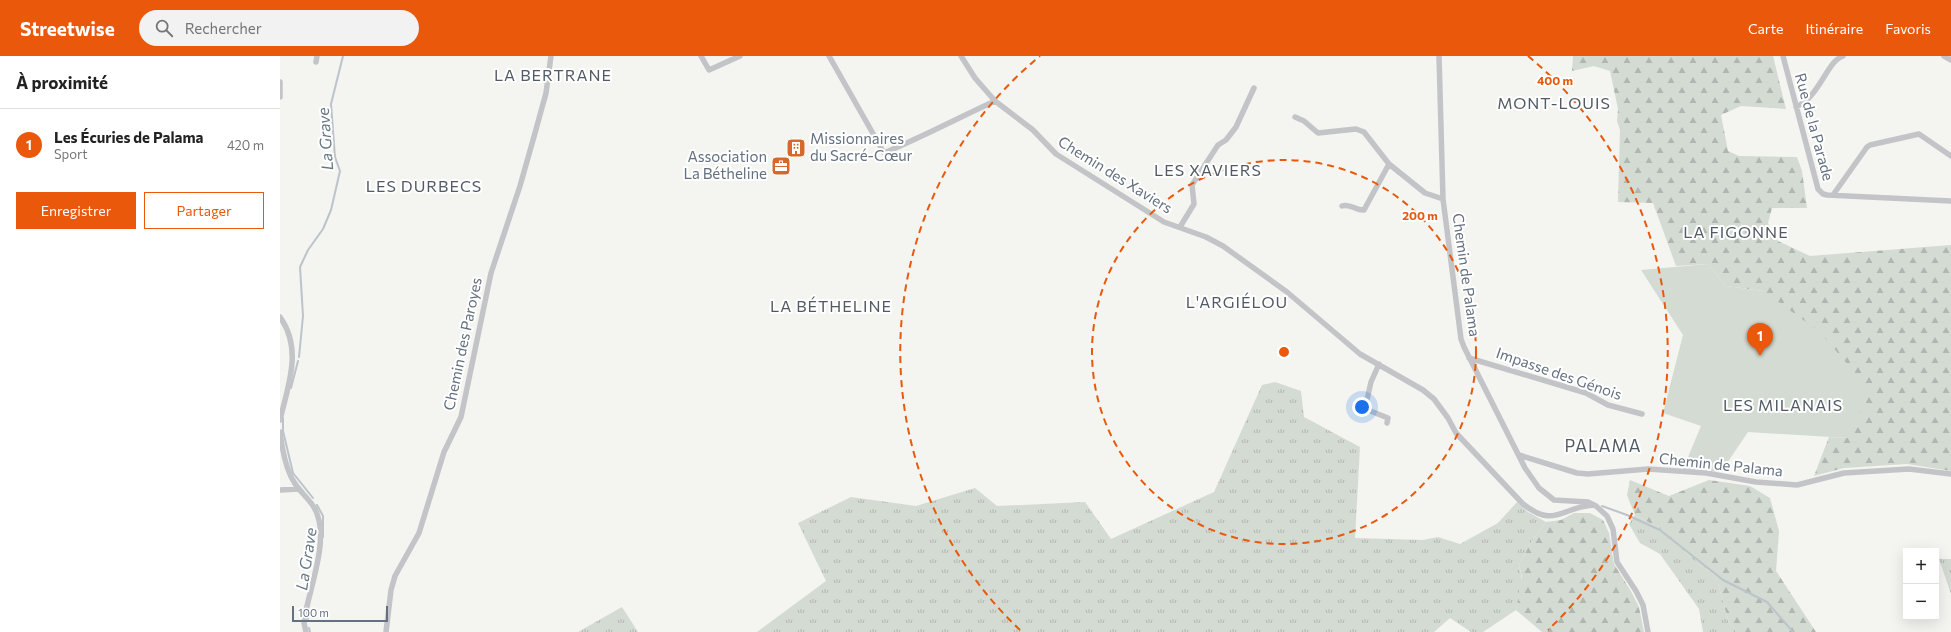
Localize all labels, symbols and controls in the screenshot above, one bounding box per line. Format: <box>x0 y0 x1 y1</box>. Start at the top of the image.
search box <box>139 10 419 46</box>
text: Streetwise <box>20 17 115 40</box>
icon: search <box>153 17 175 39</box>
text: Rechercher <box>185 19 262 37</box>
text: Carte <box>1748 20 1783 37</box>
text: Itinéraire <box>1805 20 1863 37</box>
text: Favoris <box>1885 20 1931 37</box>
district label: LA BERTRANE <box>494 65 612 84</box>
street label: Rue de la Parade <box>1792 71 1838 183</box>
text: À proximité <box>16 72 108 93</box>
text: 400 m <box>1537 73 1573 87</box>
district label: MONT-LOUIS <box>1497 93 1611 112</box>
water label: La Grave <box>313 106 336 171</box>
text: Les Écuries de Palama <box>54 128 204 146</box>
place label: Missionnaires du Sacré-Cœur <box>810 129 913 164</box>
street label: Chemin des Xaviers <box>1055 132 1176 217</box>
text: 1 <box>26 137 32 153</box>
text: 420 m <box>227 137 264 153</box>
building icon: Missionnaires du Sacré-Cœur <box>785 137 807 159</box>
text: Sport <box>54 146 88 162</box>
place label: Association La Bétheline <box>683 147 767 182</box>
office icon: Association La Bétheline <box>770 155 792 177</box>
district label: LES XAVIERS <box>1154 160 1262 179</box>
district label: LES DURBECS <box>366 176 482 195</box>
button: Enregistrer <box>16 192 136 229</box>
button: Partager <box>144 192 264 229</box>
text: 200 m <box>1402 208 1438 222</box>
street label: Chemin de Palama <box>1449 212 1485 338</box>
district label: LA FIGONNE <box>1683 222 1789 241</box>
street label: Chemin des Paroyes <box>439 276 485 412</box>
district label: L'ARGIÉLOU <box>1186 292 1288 311</box>
district label: LA BÉTHELINE <box>770 296 892 315</box>
pin: 1 <box>1747 323 1773 356</box>
street label: Impasse des Génois <box>1494 343 1625 403</box>
centre of rings <box>1277 345 1291 359</box>
district label: LES MILANAIS <box>1723 395 1843 414</box>
your location <box>1352 397 1372 417</box>
district label: PALAMA <box>1565 435 1641 456</box>
street label: Chemin de Palama <box>1658 449 1784 479</box>
water label: La Grave <box>291 526 320 592</box>
map controls <box>1903 548 1939 620</box>
button: + <box>1903 548 1939 584</box>
button: − <box>1903 584 1939 620</box>
scale bar <box>292 604 388 623</box>
text: 100 m <box>298 606 329 619</box>

